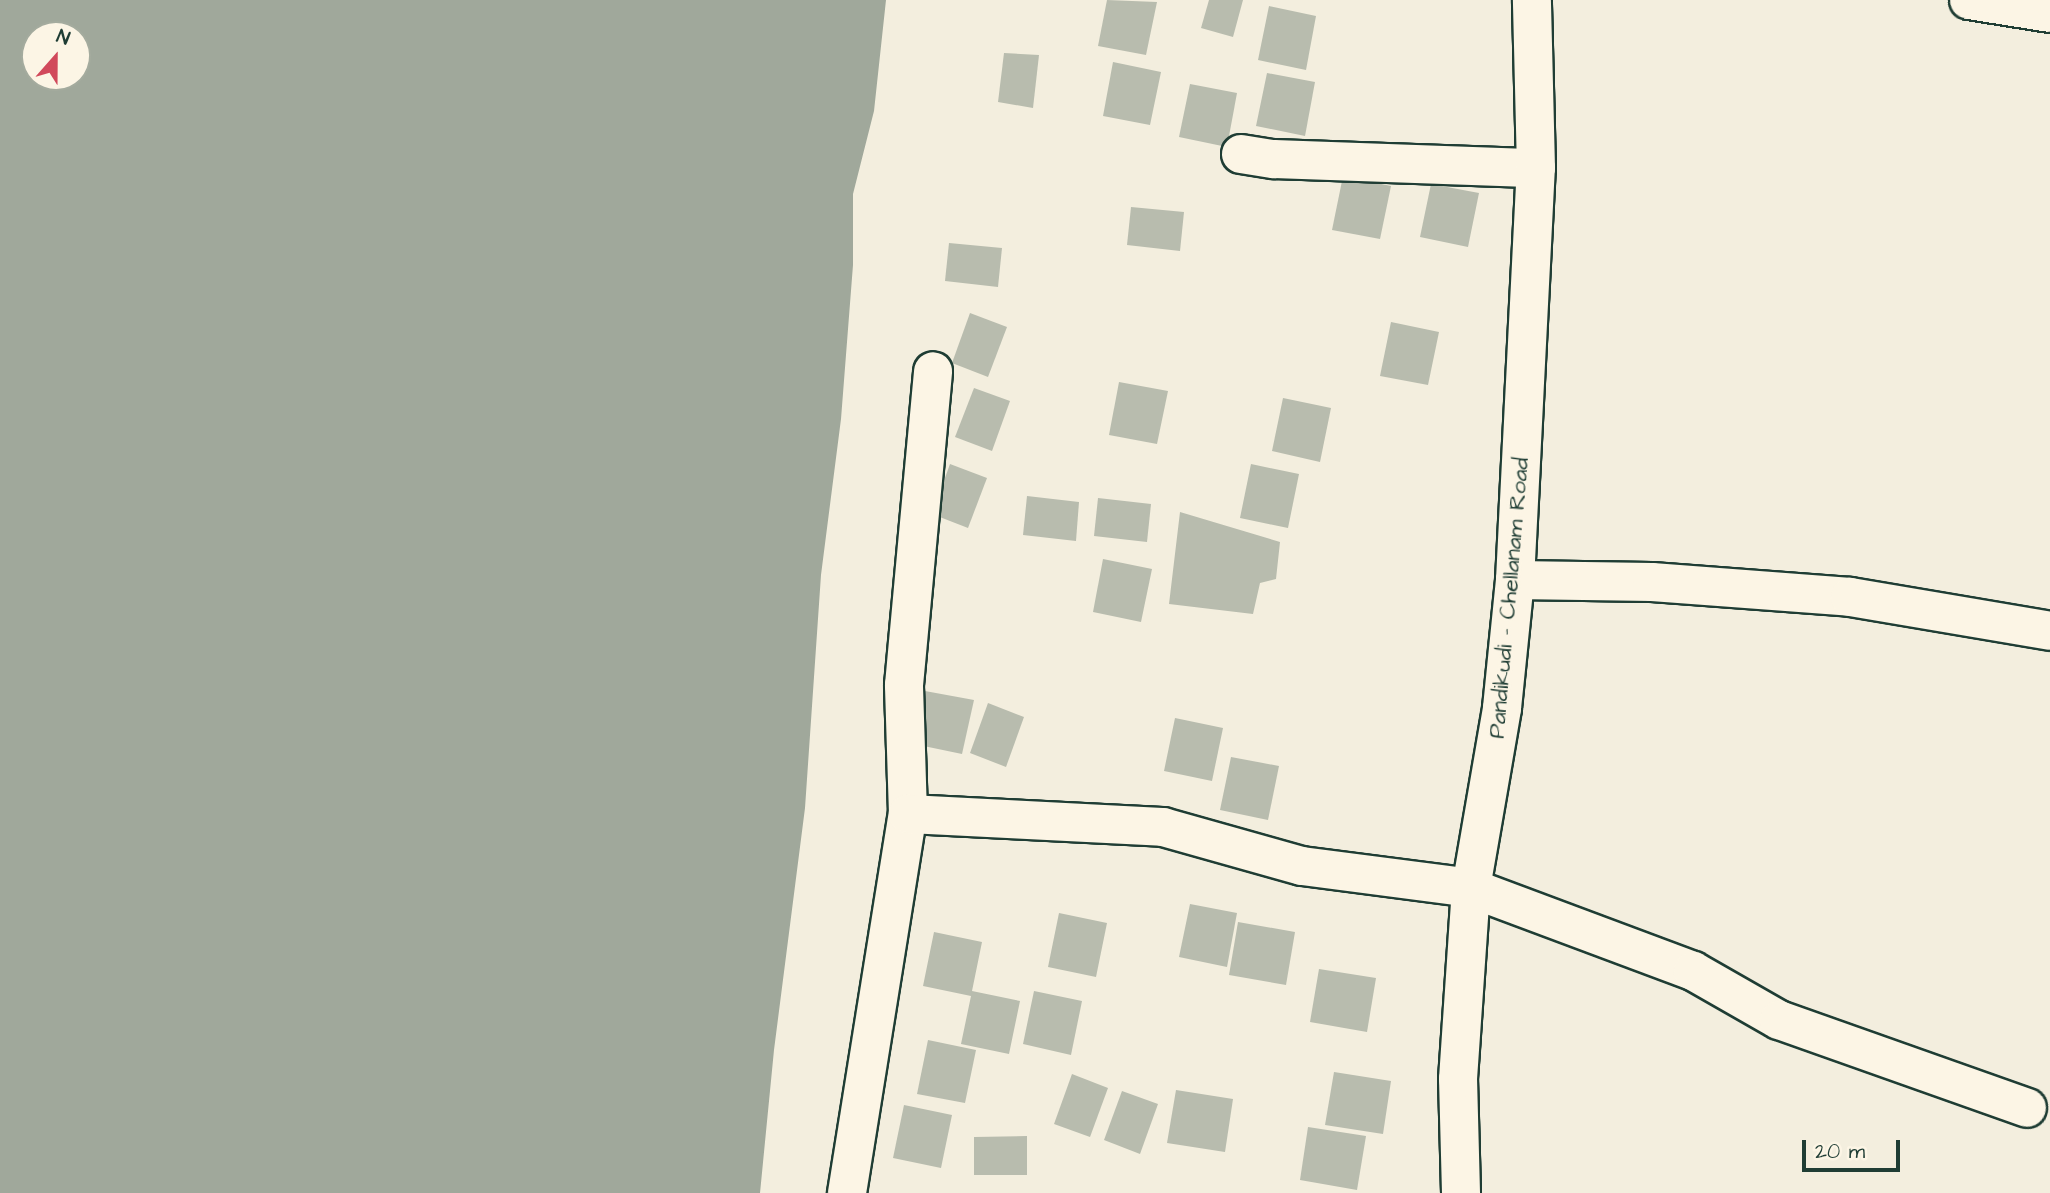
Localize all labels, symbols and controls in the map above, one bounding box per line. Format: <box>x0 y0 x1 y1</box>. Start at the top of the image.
north arrow <box>21 21 91 91</box>
text: N <box>53 23 73 53</box>
street label: Pandikudi - Chellanam Road <box>1483 456 1535 740</box>
scale bar <box>1805 1126 1903 1170</box>
text: 20 m <box>1815 1137 1865 1166</box>

